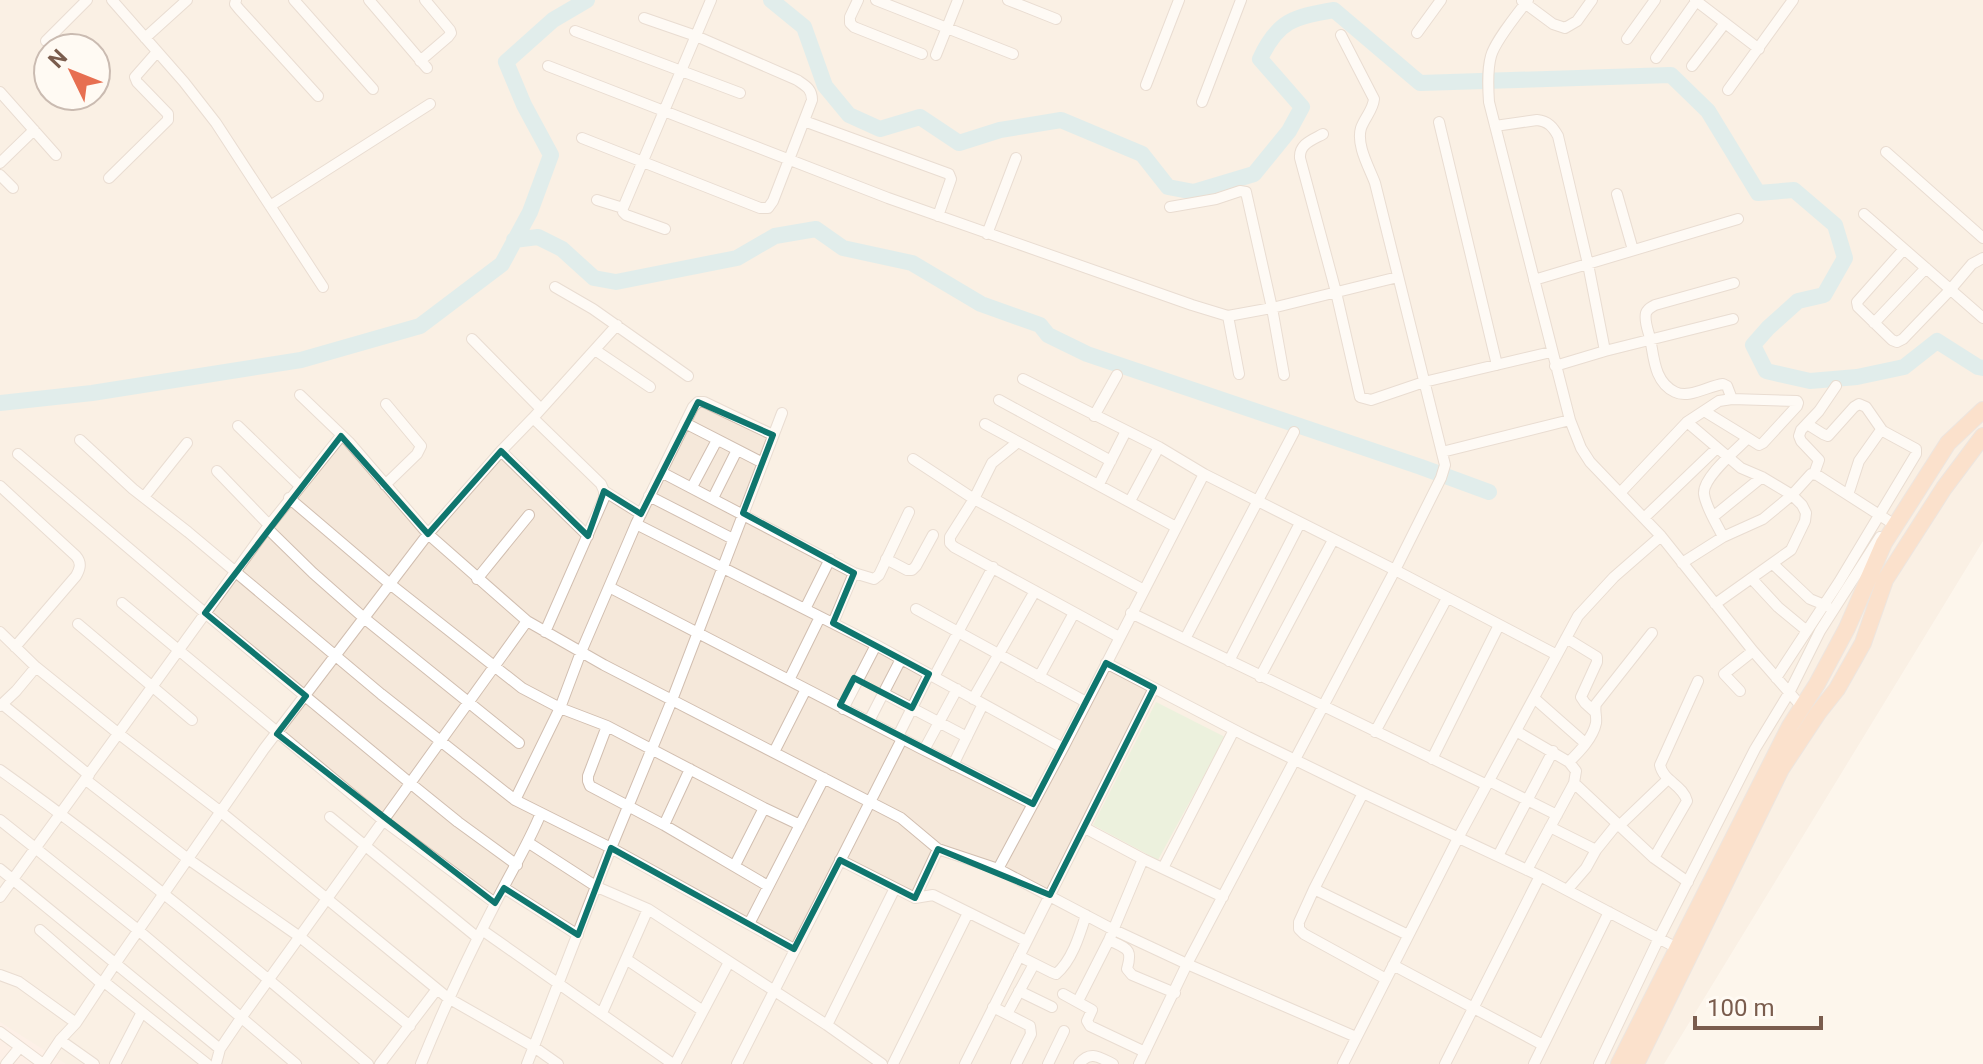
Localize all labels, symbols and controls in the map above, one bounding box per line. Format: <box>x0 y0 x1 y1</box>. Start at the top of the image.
north arrow <box>32 32 112 112</box>
text: N <box>43 44 72 73</box>
scale bar <box>1695 980 1821 1030</box>
text: 100 m <box>1707 994 1774 1022</box>

